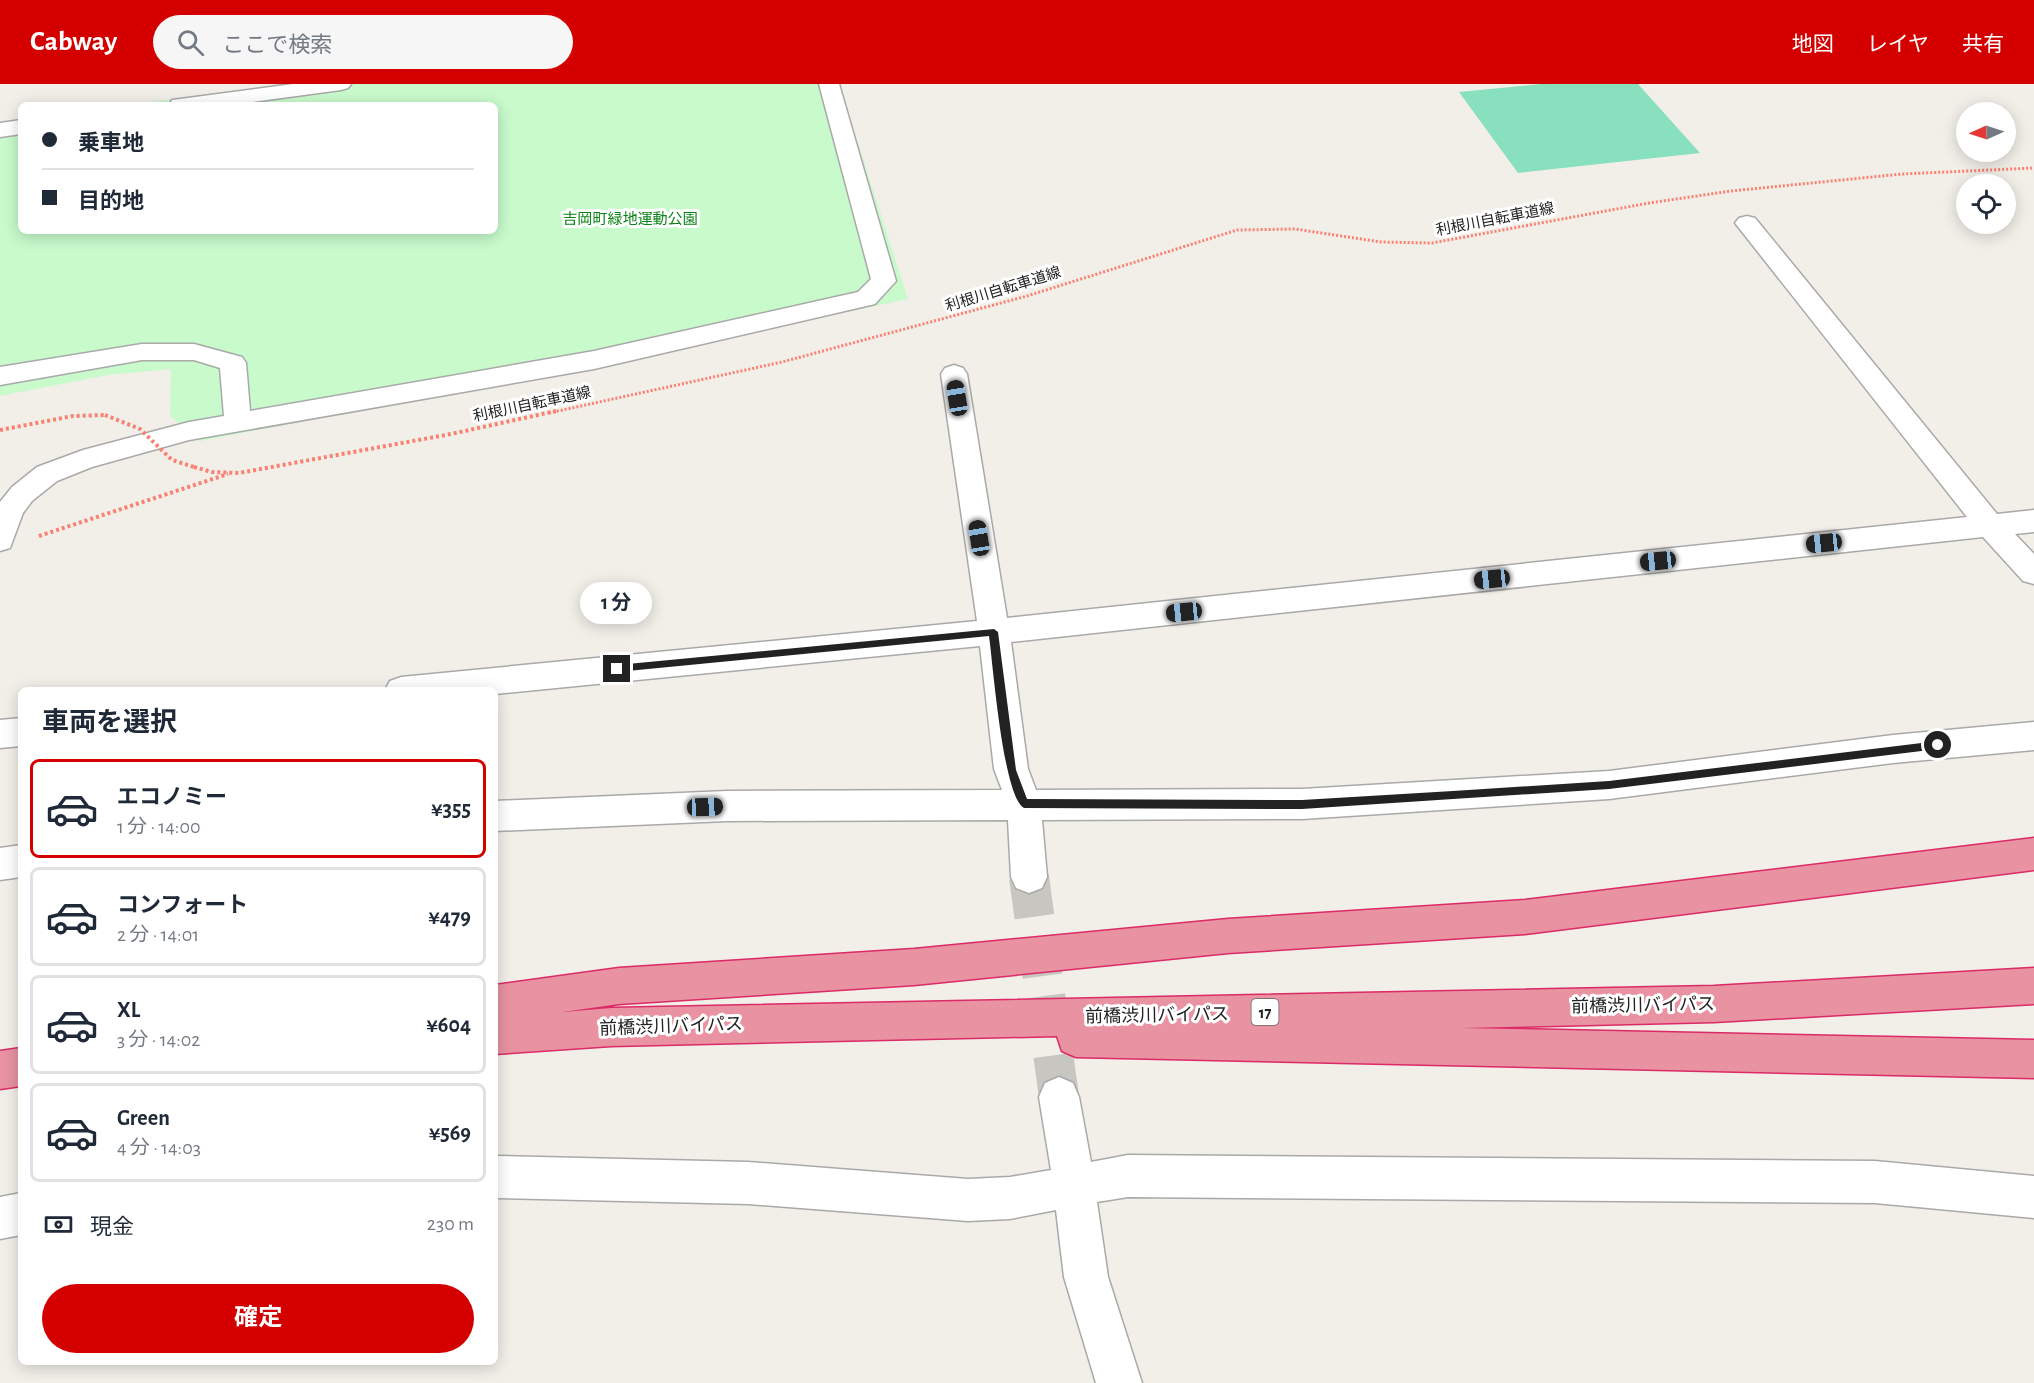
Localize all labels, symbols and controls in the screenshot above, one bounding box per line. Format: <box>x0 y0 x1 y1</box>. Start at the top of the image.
search box <box>153 15 573 69</box>
icon: search <box>174 26 207 59</box>
text: Cabway <box>30 28 117 56</box>
text: ここで検索 <box>222 34 332 56</box>
text: 地図 <box>1792 34 1834 55</box>
text: レイヤ <box>1867 34 1929 55</box>
text: 共有 <box>1962 34 2004 55</box>
north arrow <box>1956 102 2016 162</box>
map controls <box>1956 102 2016 234</box>
text: 乗車地 <box>78 132 144 154</box>
button: locate <box>1956 174 2016 234</box>
text: 目的地 <box>78 190 144 212</box>
street label: 利根川自転車道線 <box>1435 200 1555 238</box>
park label: 吉岡町緑地運動公園 <box>562 211 698 227</box>
street label: 利根川自転車道線 <box>943 264 1063 314</box>
car <box>945 379 969 417</box>
street label: 利根川自転車道線 <box>472 384 592 424</box>
car <box>967 519 991 557</box>
car <box>1805 532 1843 554</box>
car <box>1639 550 1677 572</box>
car <box>1473 568 1511 590</box>
callout: 1 分 <box>581 582 653 624</box>
text: 1 分 <box>601 593 631 613</box>
car <box>1165 601 1203 623</box>
route end <box>603 655 630 682</box>
text: 車両を選択 <box>42 709 177 736</box>
route start <box>1924 731 1951 758</box>
icon: car <box>45 782 99 836</box>
text: エコノミー <box>117 786 227 808</box>
car <box>687 797 723 817</box>
text: ¥355 <box>431 798 471 820</box>
text: 1 分 · 14:00 <box>117 817 201 837</box>
icon: car <box>45 890 99 944</box>
text: コンフォート <box>117 894 248 916</box>
text: ¥479 <box>428 906 471 928</box>
text: 2 分 · 14:01 <box>117 925 199 945</box>
street label: 前橋渋川バイパス <box>1571 994 1715 1016</box>
icon: car <box>45 998 99 1052</box>
text: XL <box>117 999 140 1021</box>
road number: 17 <box>1252 999 1278 1025</box>
street label: 前橋渋川バイパス <box>1085 1004 1229 1026</box>
street label: 前橋渋川バイパス <box>599 1013 743 1039</box>
text: ¥604 <box>426 1014 471 1036</box>
text: 3 分 · 14:02 <box>117 1030 200 1050</box>
icon: car <box>45 1106 99 1160</box>
text: Green <box>117 1107 170 1129</box>
text: ¥569 <box>429 1122 471 1144</box>
text: 4 分 · 14:03 <box>117 1138 201 1158</box>
icon: cash <box>42 1208 75 1241</box>
text: 230 m <box>427 1214 474 1234</box>
text: 現金 <box>90 1216 134 1238</box>
button: 確定 <box>42 1284 474 1353</box>

